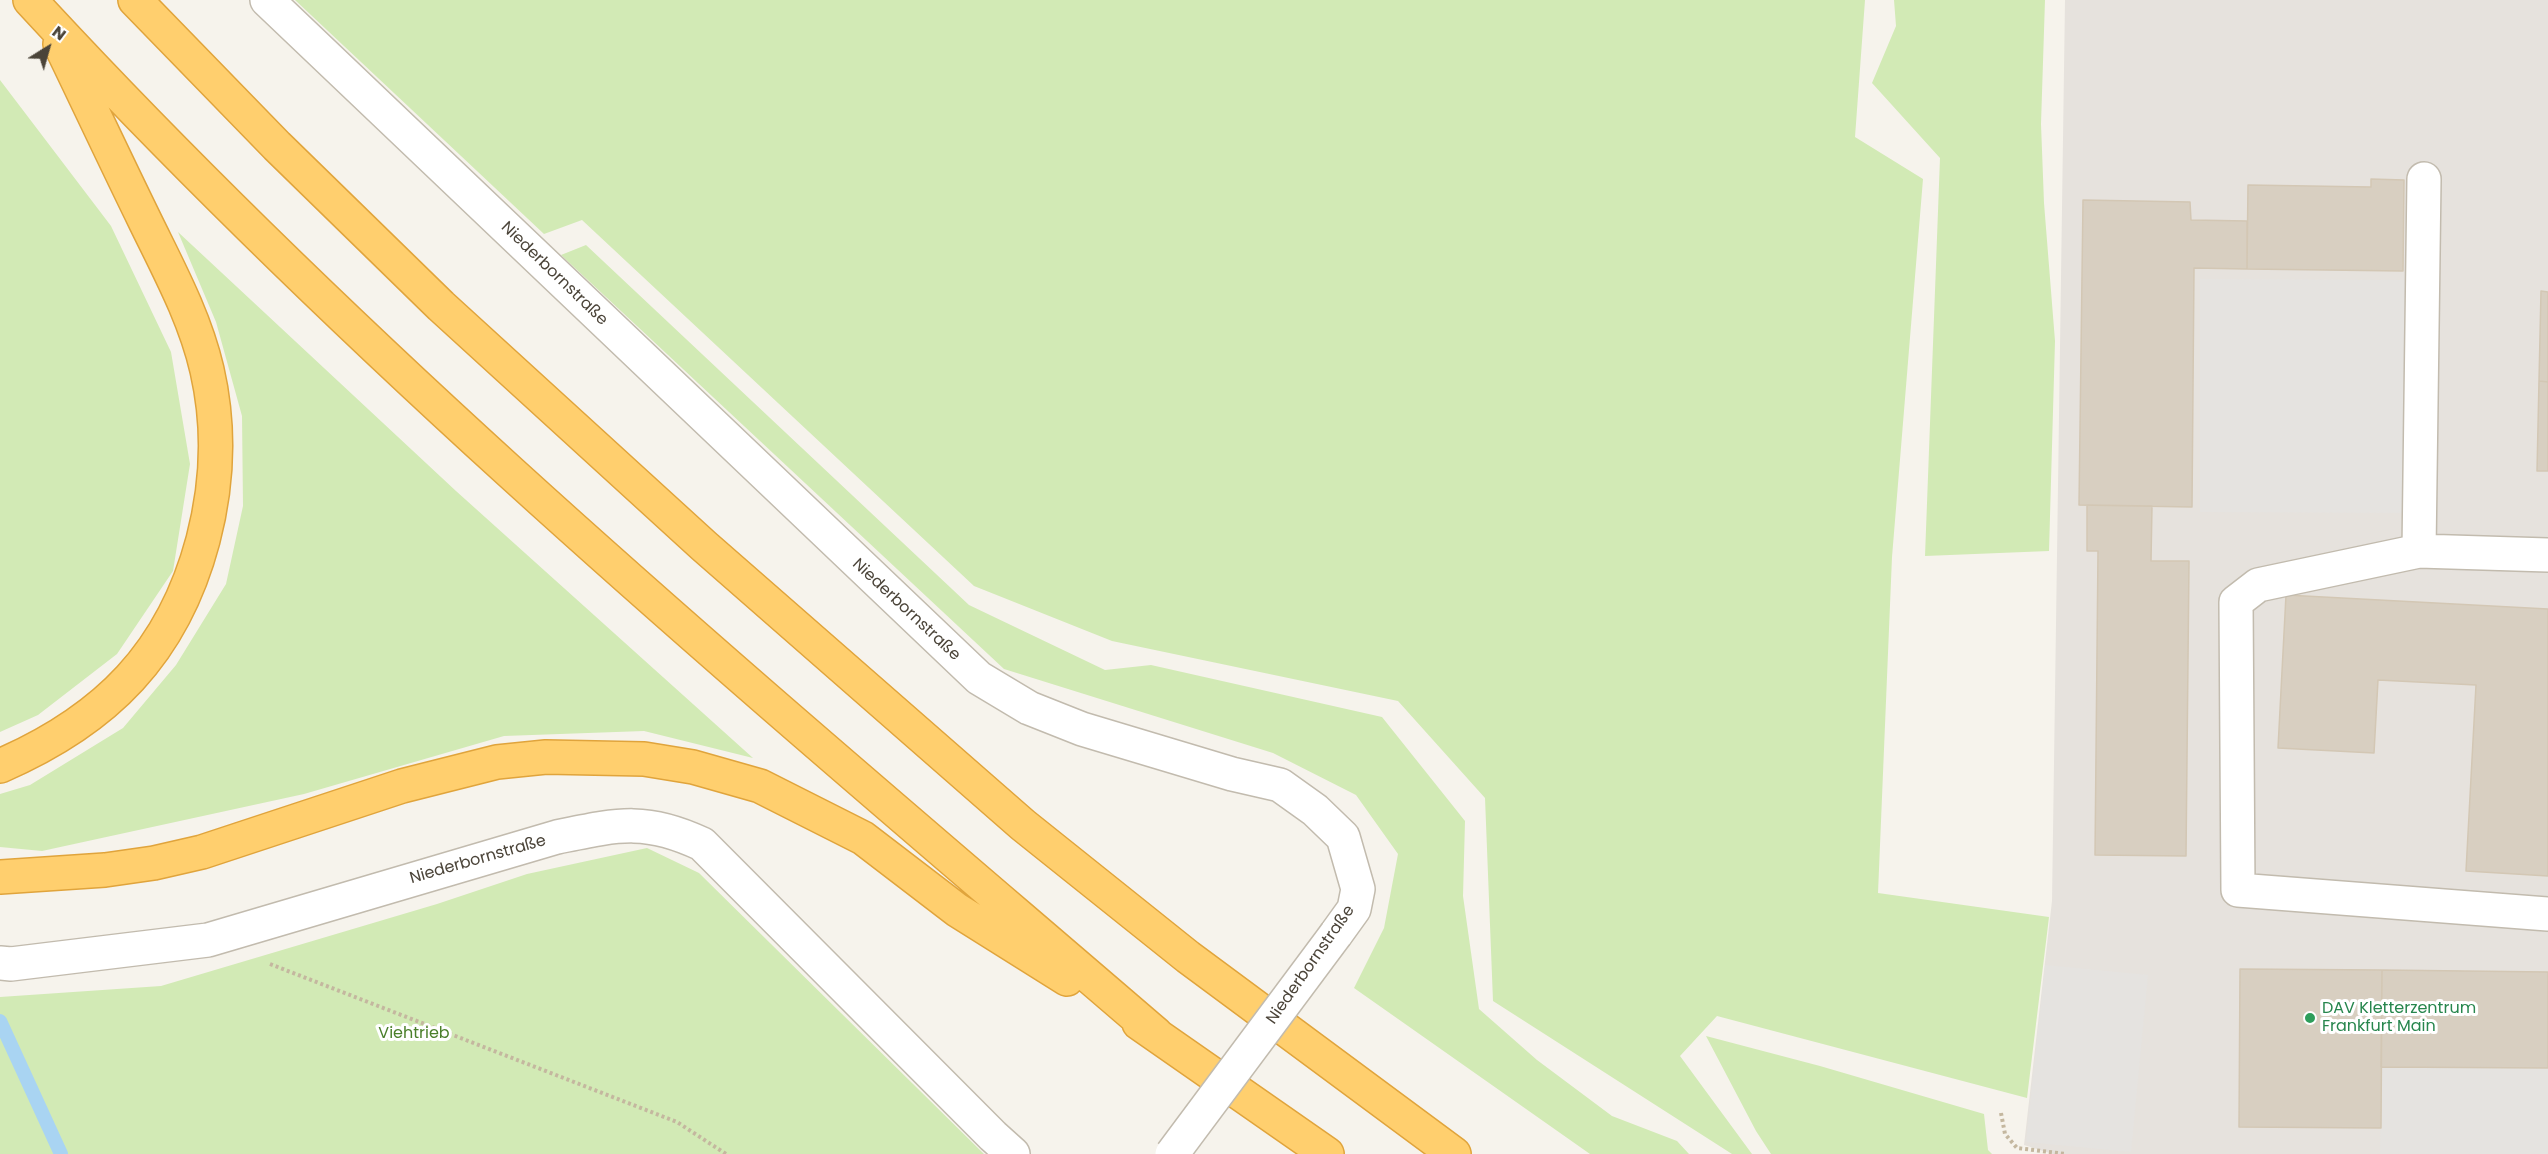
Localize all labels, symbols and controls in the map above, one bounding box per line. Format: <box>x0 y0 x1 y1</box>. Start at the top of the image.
north arrow <box>18 18 78 78</box>
text: N <box>47 20 71 46</box>
street label: Niederbornstraße <box>497 218 611 330</box>
street label: Niederbornstraße <box>848 555 964 665</box>
street label: Niederbornstraße <box>408 831 548 889</box>
street label: Niederbornstraße <box>1263 902 1359 1028</box>
place label: DAV Kletterzentrum Frankfurt Main <box>2322 999 2476 1037</box>
marker: DAV Kletterzentrum Frankfurt Main <box>2303 1011 2317 1025</box>
park label: Viehtrieb <box>378 1024 450 1044</box>

